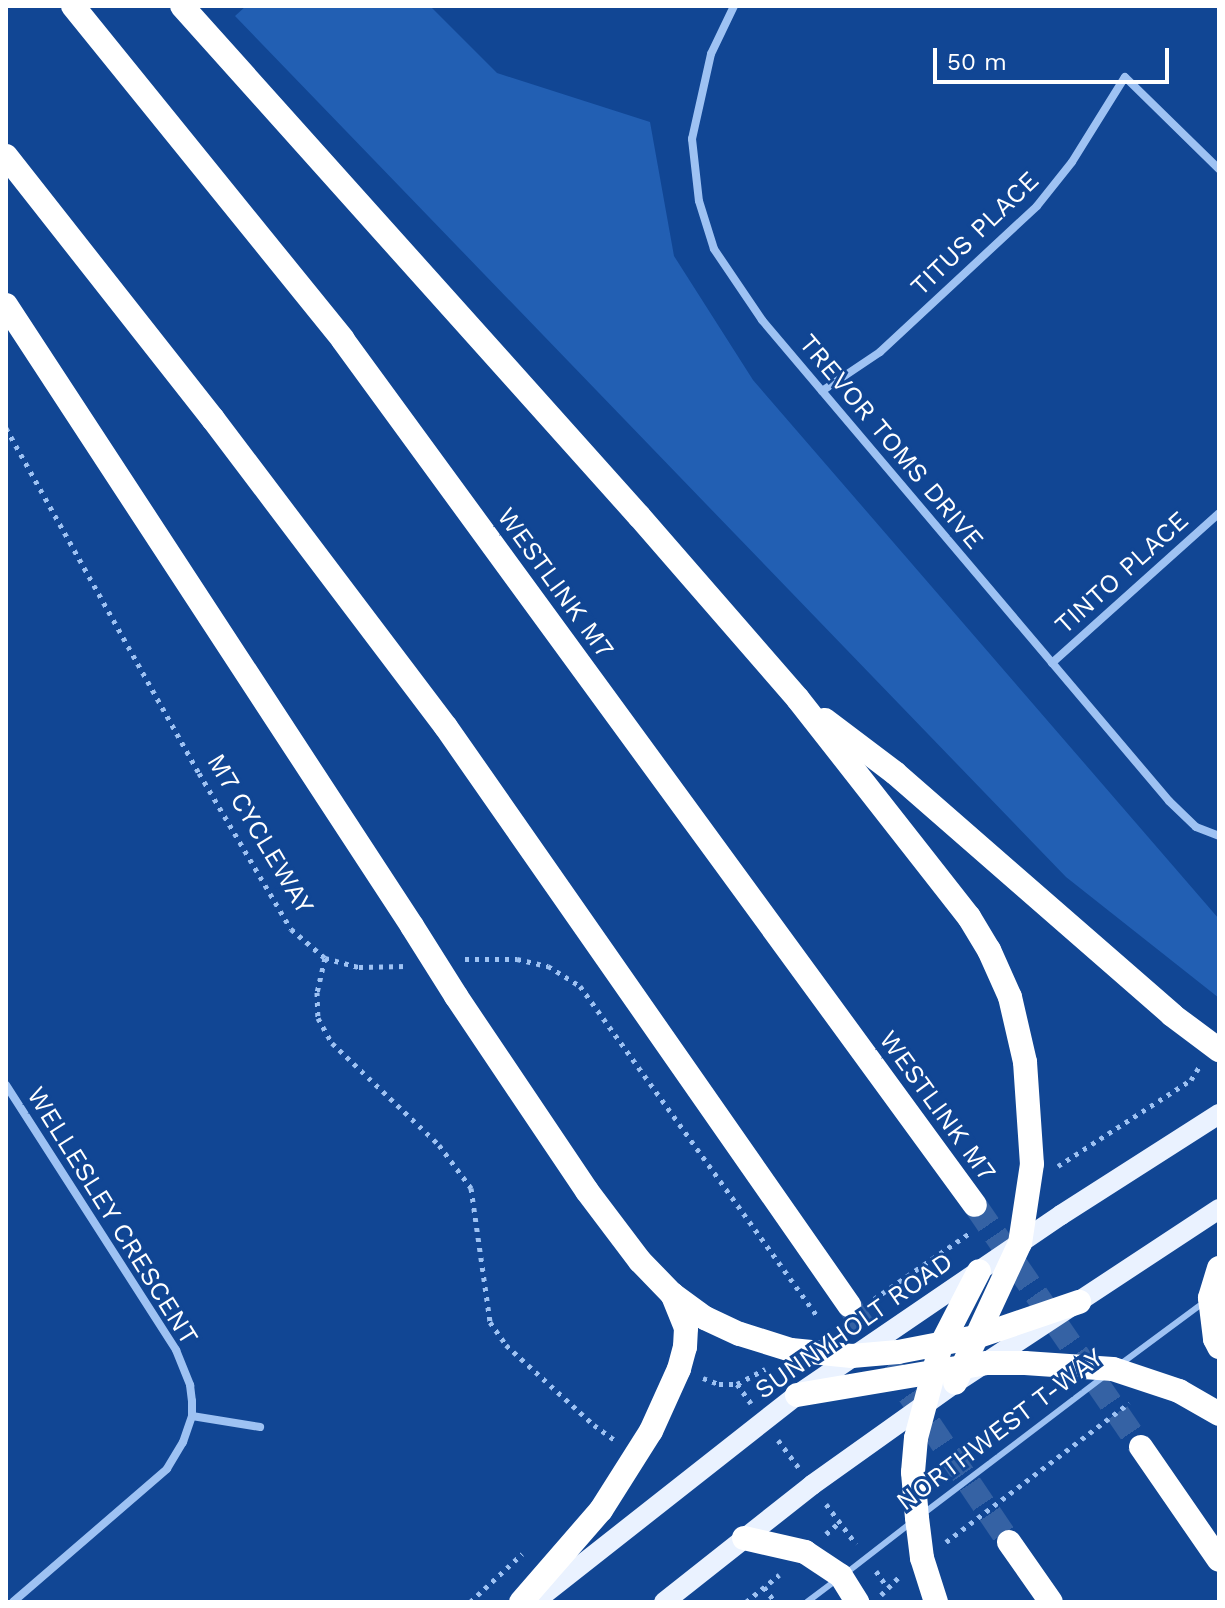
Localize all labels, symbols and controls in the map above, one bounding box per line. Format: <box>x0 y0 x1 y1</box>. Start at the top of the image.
scale bar <box>937 32 1173 82</box>
text: 50 m <box>947 48 1007 76</box>
street label: TITUS PLACE <box>905 165 1045 303</box>
street label: TREVOR TOMS DRIVE <box>792 328 990 556</box>
street label: WESTLINK M7 <box>490 502 620 664</box>
street label: TINTO PLACE <box>1049 505 1195 641</box>
street label: M7 CYCLEWAY <box>200 748 320 920</box>
street label: WESTLINK M7 <box>872 1025 1002 1187</box>
street label: WELLESLEY CRESCENT <box>19 1081 205 1351</box>
street label: SUNNYHOLT ROAD <box>749 1246 959 1406</box>
street label: NORTHWEST T-WAY <box>890 1342 1110 1518</box>

